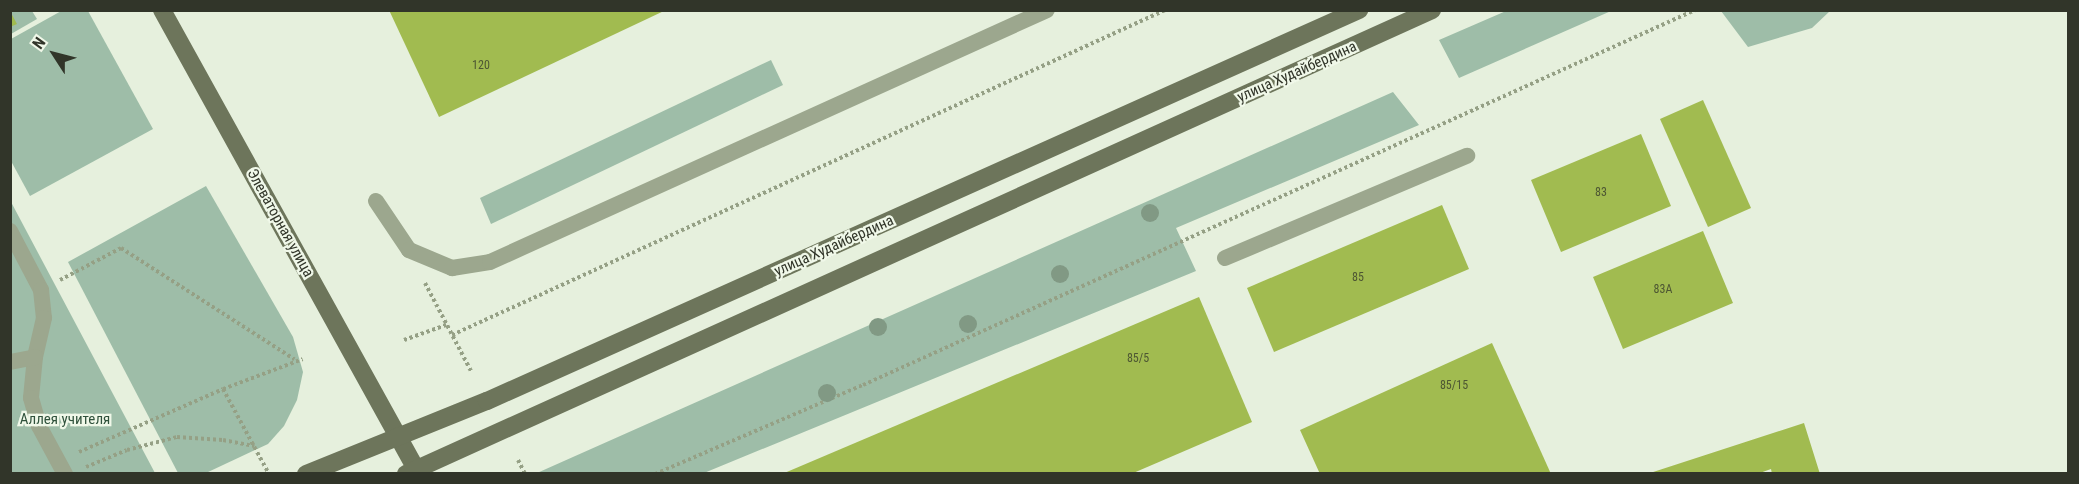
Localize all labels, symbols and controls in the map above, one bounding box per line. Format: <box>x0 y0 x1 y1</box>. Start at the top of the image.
north arrow <box>24 24 84 84</box>
text: N <box>28 34 50 53</box>
street label: улица Худайбердина <box>1235 38 1359 106</box>
house number: 120 <box>472 59 490 73</box>
street label: Элеваторная улица <box>243 166 317 280</box>
house number: 83 <box>1595 186 1607 200</box>
street label: улица Худайбердина <box>772 212 896 280</box>
house number: 85 <box>1352 271 1364 285</box>
house number: 83А <box>1654 283 1672 297</box>
house number: 85/5 <box>1127 352 1149 366</box>
house number: 85/15 <box>1440 379 1468 393</box>
park label: Аллея учителя <box>20 411 110 429</box>

